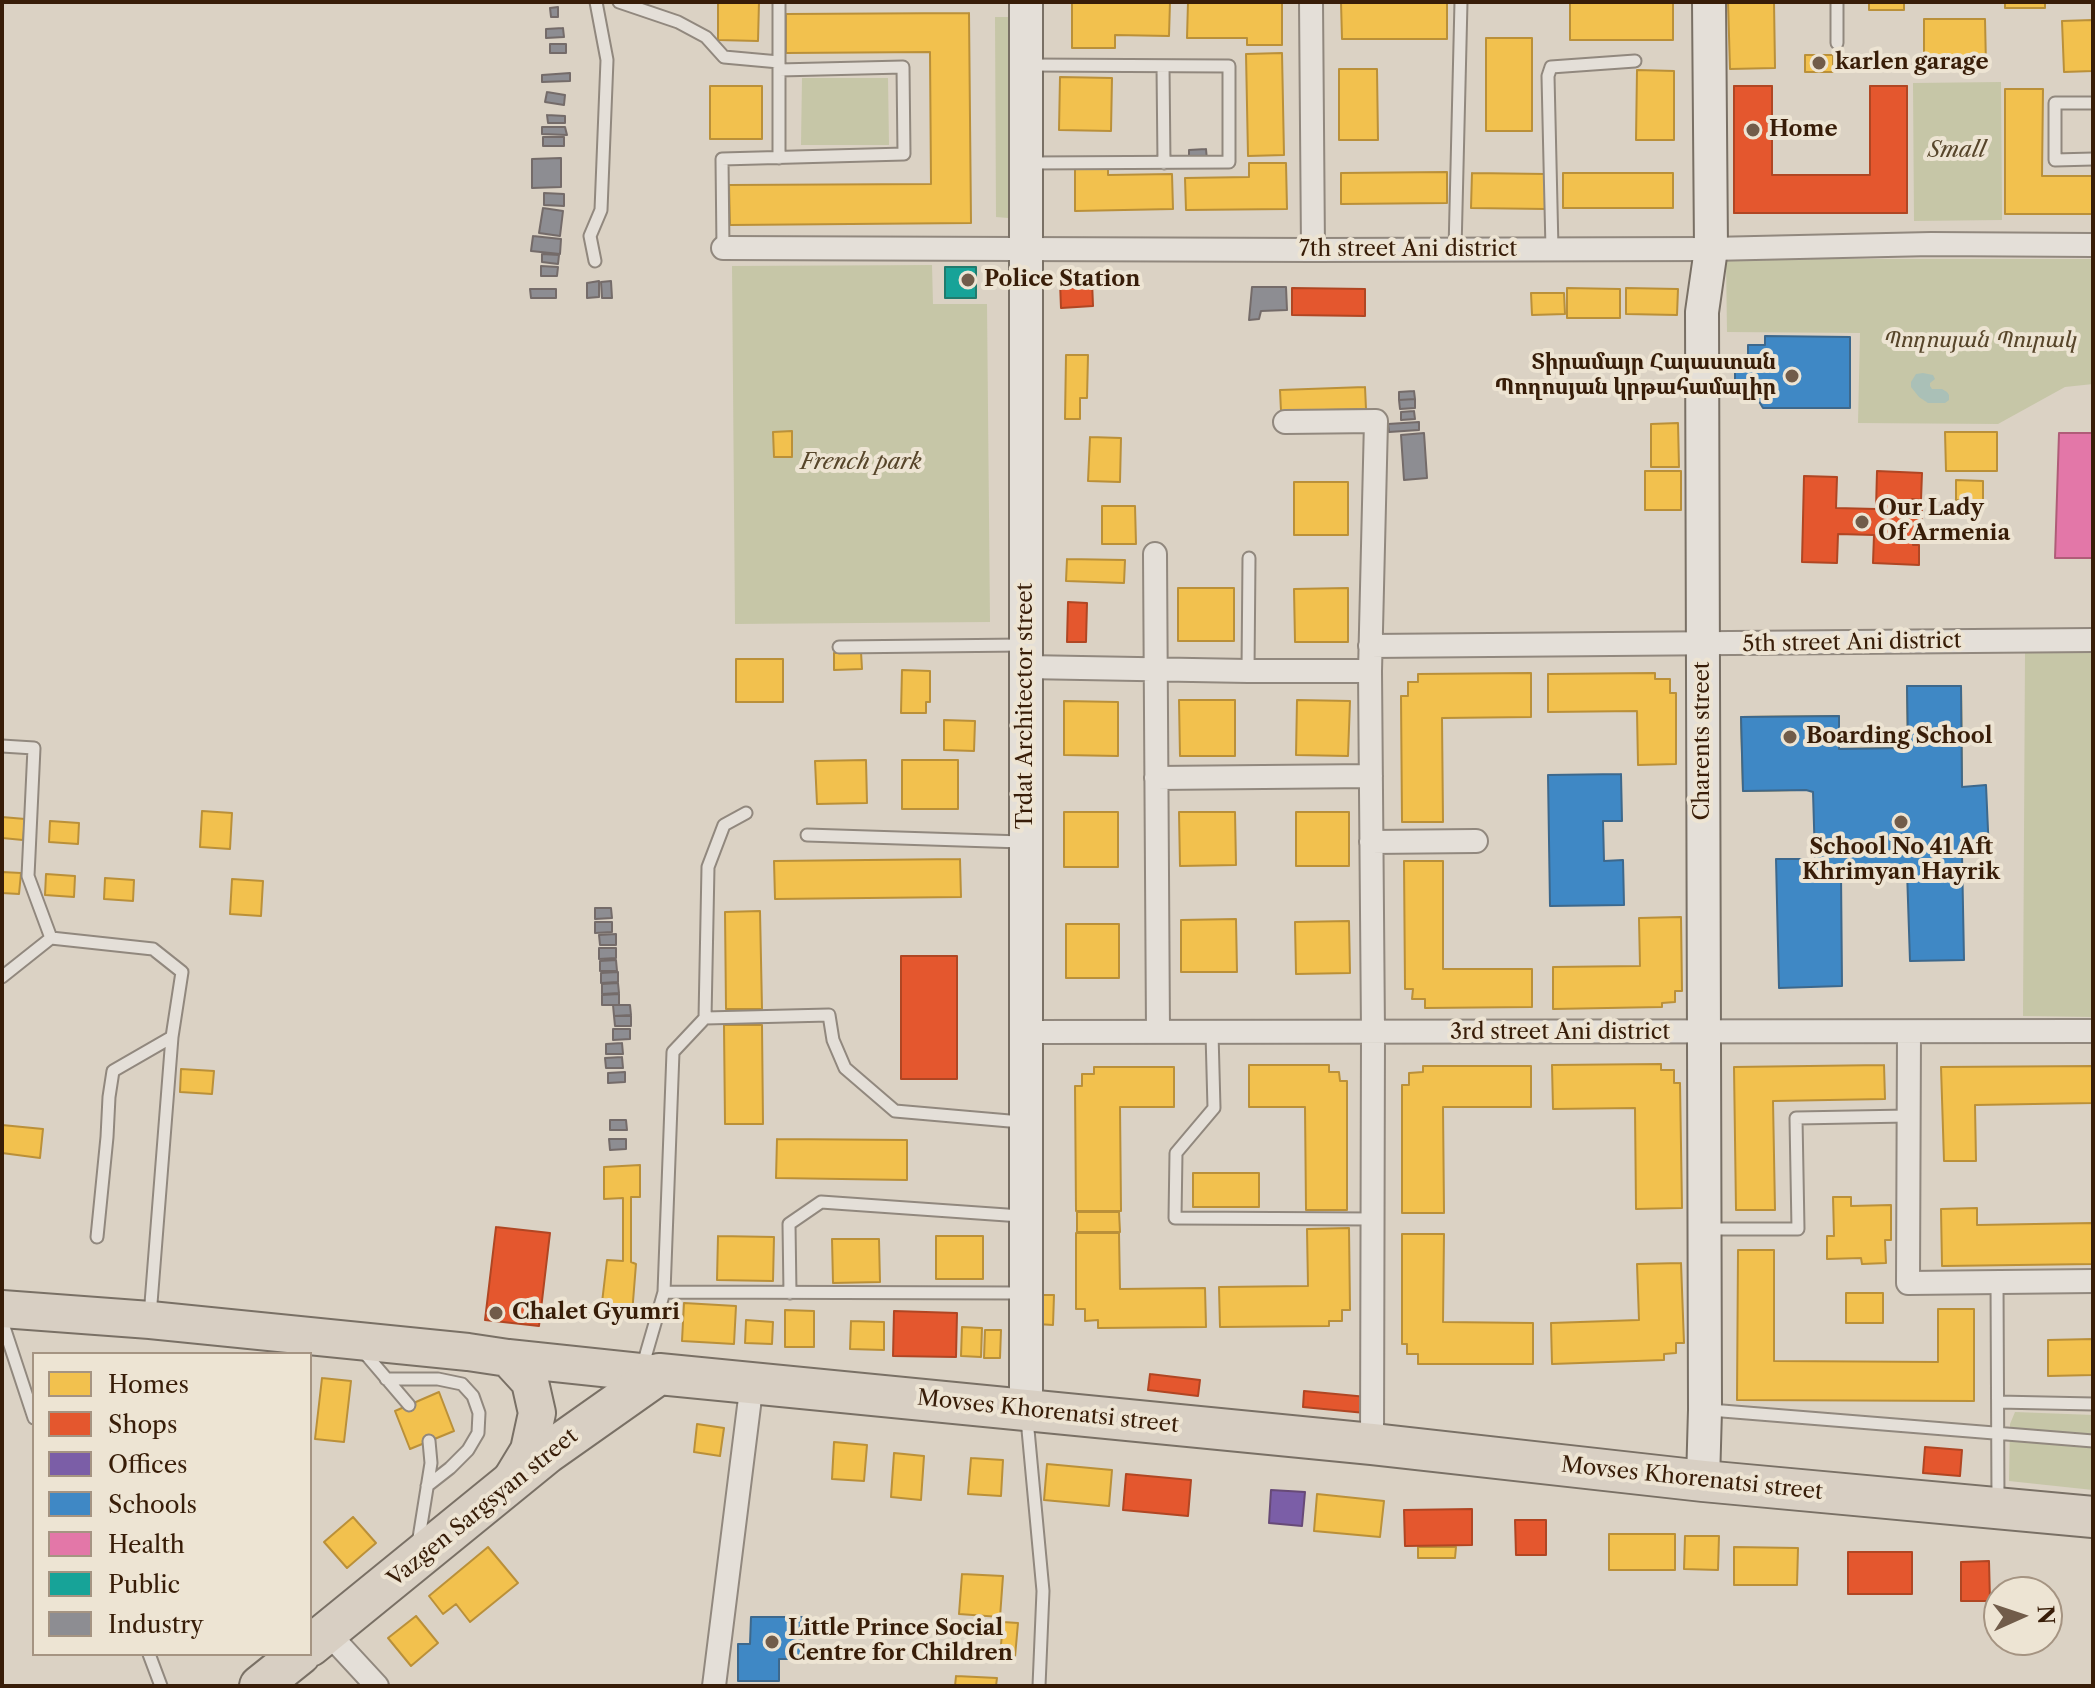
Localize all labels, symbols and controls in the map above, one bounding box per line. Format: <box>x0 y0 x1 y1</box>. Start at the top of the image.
place label: karlen garage <box>1835 50 1989 76</box>
marker: karlen garage <box>1810 54 1828 72</box>
place label: Home <box>1769 117 1838 143</box>
marker: Home <box>1744 121 1762 139</box>
park label: Small <box>1928 138 1986 164</box>
street label: 7th street Ani district <box>1299 237 1517 263</box>
place label: Police Station <box>984 267 1140 293</box>
marker: Police Station <box>959 271 977 289</box>
park label: Պողոսյան Պուրակ <box>1882 328 2076 354</box>
place label: Տիրամայր Հայաստան Պողոսյան կրթահամալիր <box>1495 350 1776 402</box>
marker: Տիրամայր Հայաստան Պողոսյան կրթահամալիր <box>1783 367 1801 385</box>
park label: French park <box>800 450 922 476</box>
place label: Our Lady Of Armenia <box>1878 496 2010 548</box>
marker: Our Lady Of Armenia <box>1853 513 1871 531</box>
street label: Trdat Architector street <box>1013 583 1039 829</box>
street label: 5th street Ani district <box>1742 628 1962 658</box>
street label: Charents street <box>1690 661 1716 821</box>
place label: Boarding School <box>1806 724 1992 750</box>
marker: Boarding School <box>1781 728 1799 746</box>
marker: School No 41 Aft Khrimyan Hayrik <box>1892 813 1910 831</box>
place label: School No 41 Aft Khrimyan Hayrik <box>1802 835 2000 886</box>
street label: 3rd street Ani district <box>1450 1020 1670 1046</box>
place label: Chalet Gyumri <box>512 1300 680 1326</box>
marker: Chalet Gyumri <box>487 1304 505 1322</box>
legend <box>32 1352 312 1656</box>
text: Homes <box>108 1370 189 1399</box>
street label: Movses Khorenatsi street <box>916 1385 1180 1439</box>
text: Shops <box>108 1410 177 1439</box>
street label: Vazgen Sargsyan street <box>383 1423 583 1593</box>
text: Offices <box>108 1450 188 1479</box>
street label: Movses Khorenatsi street <box>1560 1452 1824 1506</box>
text: Schools <box>108 1490 197 1519</box>
text: Health <box>108 1530 185 1559</box>
text: Public <box>108 1570 180 1599</box>
north arrow <box>1983 1576 2063 1656</box>
text: N <box>2031 1605 2059 1625</box>
text: Industry <box>108 1610 204 1639</box>
place label: Little Prince Social Centre for Children <box>788 1616 1013 1668</box>
marker: Little Prince Social Centre for Children <box>763 1633 781 1651</box>

